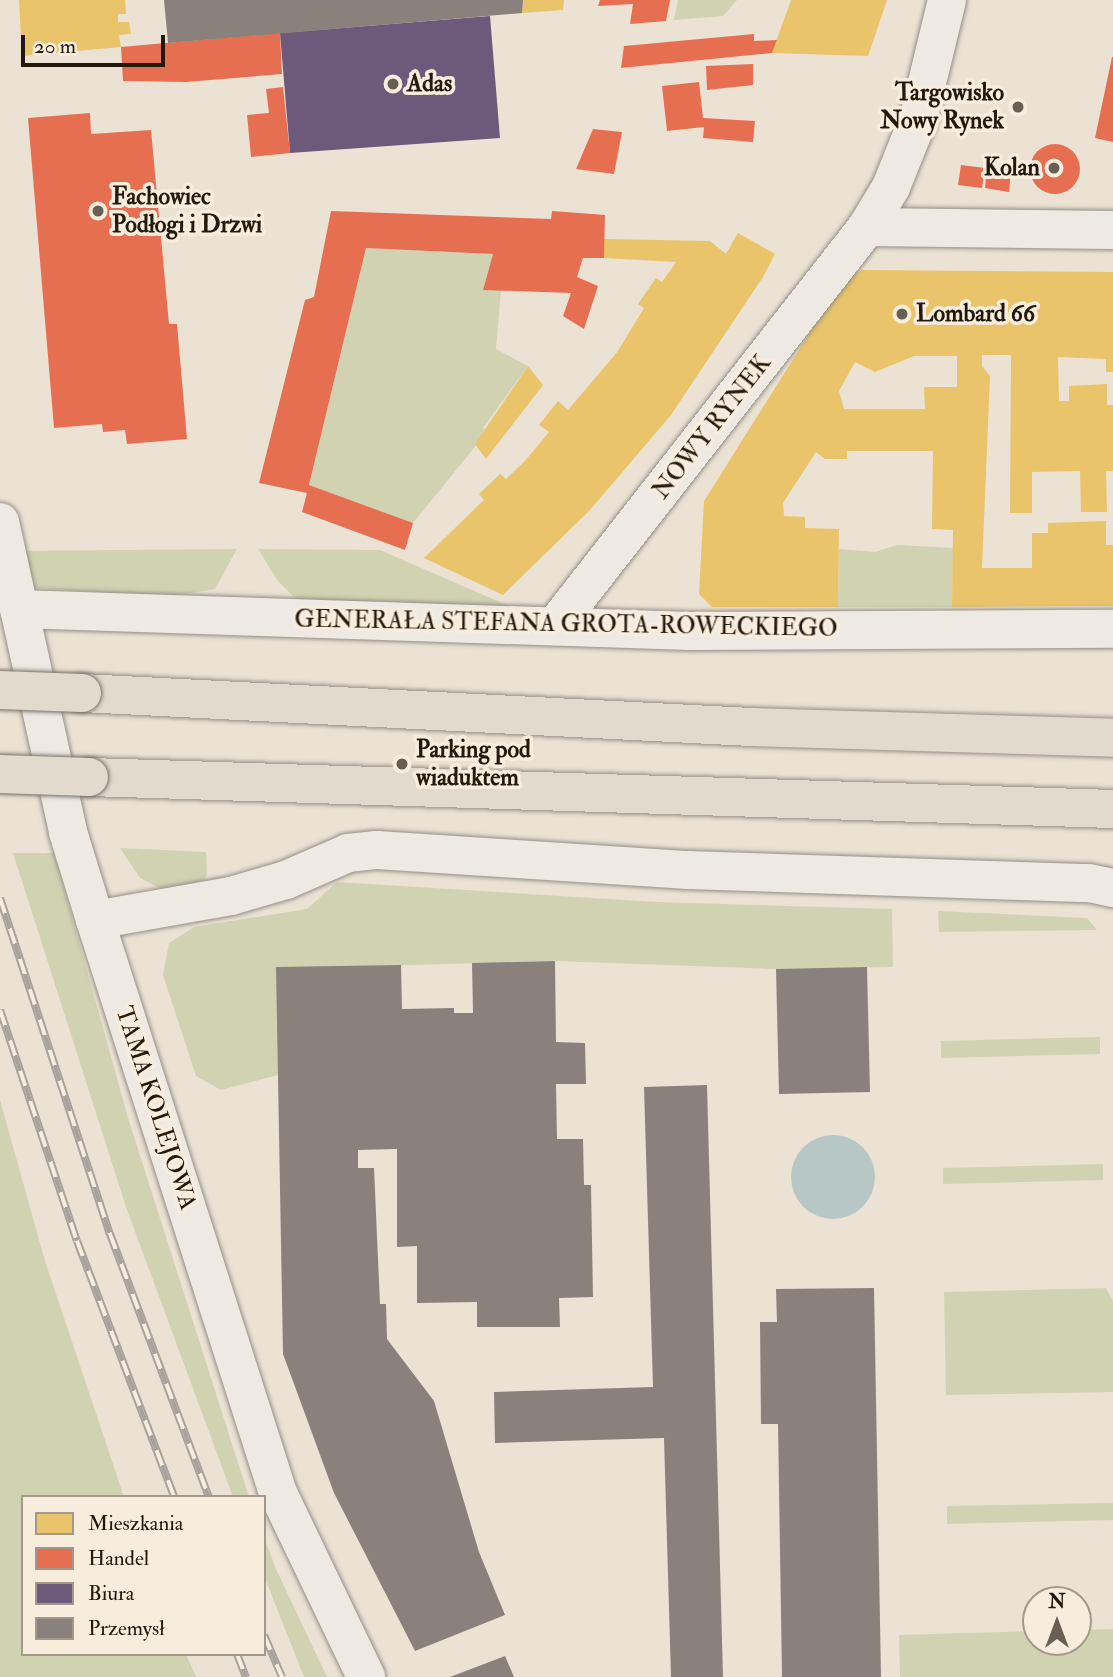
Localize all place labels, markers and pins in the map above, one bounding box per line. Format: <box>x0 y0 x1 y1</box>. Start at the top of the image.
place label: Adas <box>407 70 452 98</box>
marker: Adas <box>385 76 401 92</box>
place label: Targowisko Nowy Rynek <box>880 79 1004 135</box>
marker: Targowisko Nowy Rynek <box>1010 99 1026 115</box>
place label: Kolan <box>984 154 1040 182</box>
marker: Kolan <box>1046 160 1062 176</box>
place label: Fachowiec Podłogi i Drzwi <box>112 183 262 239</box>
marker: Fachowiec Podłogi i Drzwi <box>90 203 106 219</box>
place label: Lombard 66 <box>916 300 1035 328</box>
marker: Lombard 66 <box>894 306 910 322</box>
place label: Parking pod wiaduktem <box>416 736 531 792</box>
marker: Parking pod wiaduktem <box>394 756 410 772</box>

